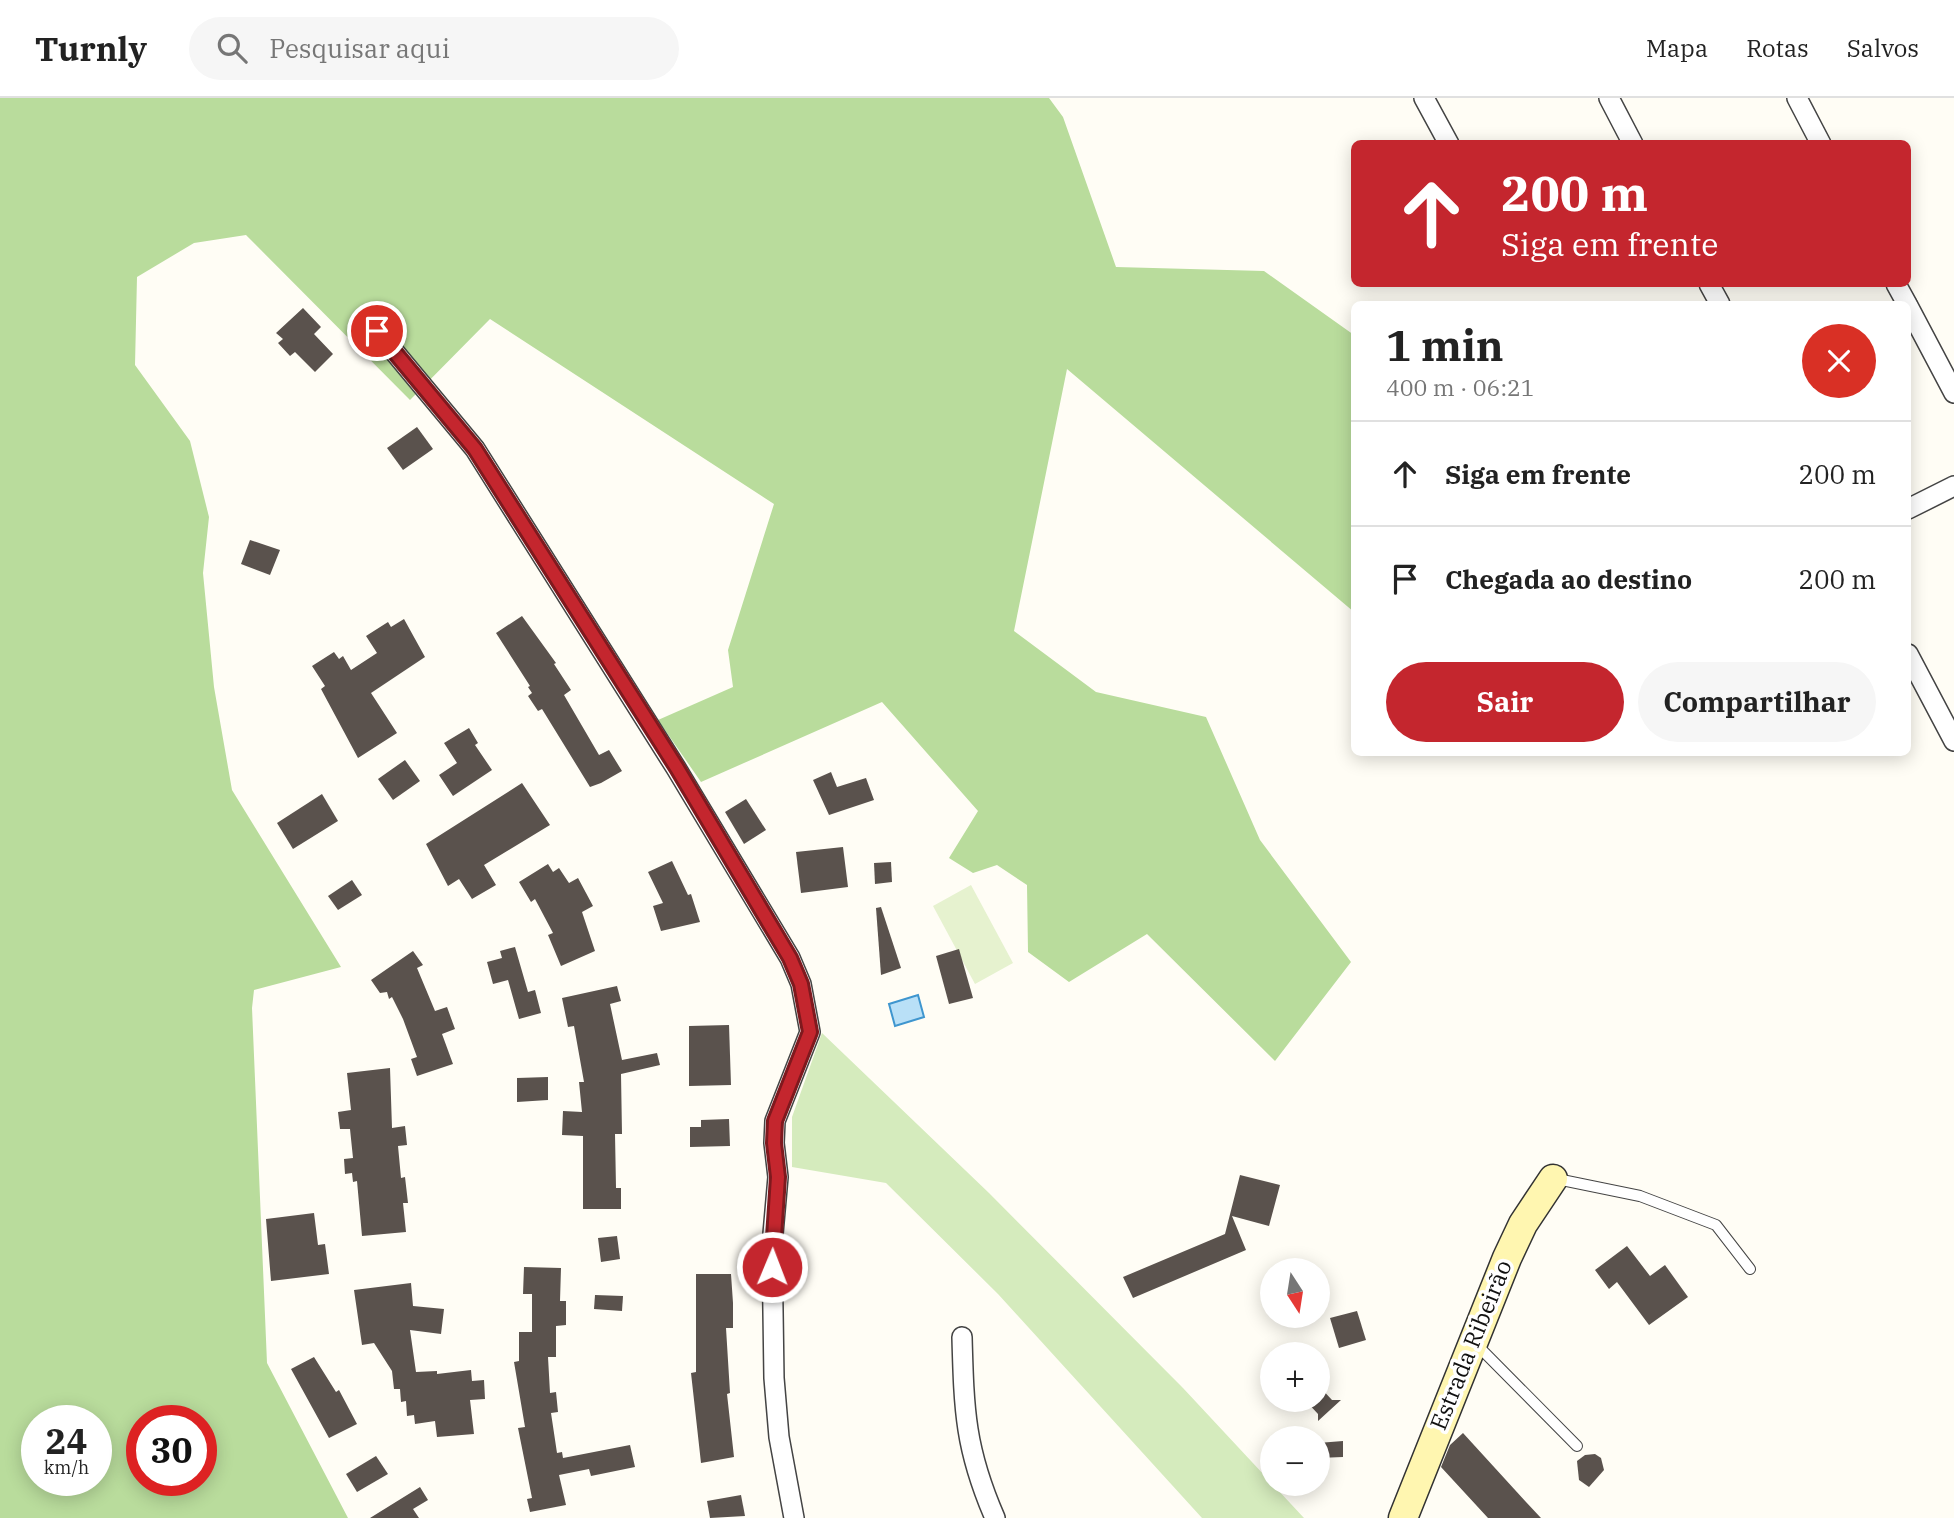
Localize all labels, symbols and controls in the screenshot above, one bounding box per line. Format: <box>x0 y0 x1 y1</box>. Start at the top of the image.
search box <box>189 17 679 80</box>
text: Turnly <box>35 27 147 70</box>
icon: search <box>213 29 251 67</box>
text: Pesquisar aqui <box>269 31 450 65</box>
text: Mapa <box>1646 32 1708 64</box>
text: Rotas <box>1746 32 1809 64</box>
text: Salvos <box>1847 32 1919 64</box>
text: 200 m <box>1501 161 1648 224</box>
icon: ahead <box>1386 168 1477 259</box>
text: Siga em frente <box>1501 223 1718 265</box>
pin <box>347 301 407 361</box>
icon: arrive <box>358 312 396 350</box>
text: 1 min <box>1386 318 1504 373</box>
button: close <box>1802 324 1876 398</box>
text: 400 m · 06:21 <box>1386 372 1535 402</box>
icon: ahead <box>1386 455 1424 493</box>
text: Siga em frente <box>1445 457 1631 491</box>
text: 200 m <box>1798 457 1876 491</box>
icon: arrive <box>1386 560 1424 598</box>
text: Chegada ao destino <box>1445 562 1692 596</box>
text: 200 m <box>1798 562 1876 596</box>
button: Sair <box>1386 662 1624 742</box>
button: Compartilhar <box>1638 662 1876 742</box>
position arrow <box>735 1230 809 1304</box>
street label: Estrada Ribeirão <box>1422 1255 1518 1434</box>
north arrow <box>1260 1258 1330 1328</box>
map controls <box>1260 1258 1330 1496</box>
button: + <box>1260 1342 1330 1412</box>
speed limit sign: 30 <box>126 1405 217 1496</box>
text: 24 <box>45 1418 88 1464</box>
button: − <box>1260 1426 1330 1496</box>
text: km/h <box>44 1456 89 1479</box>

